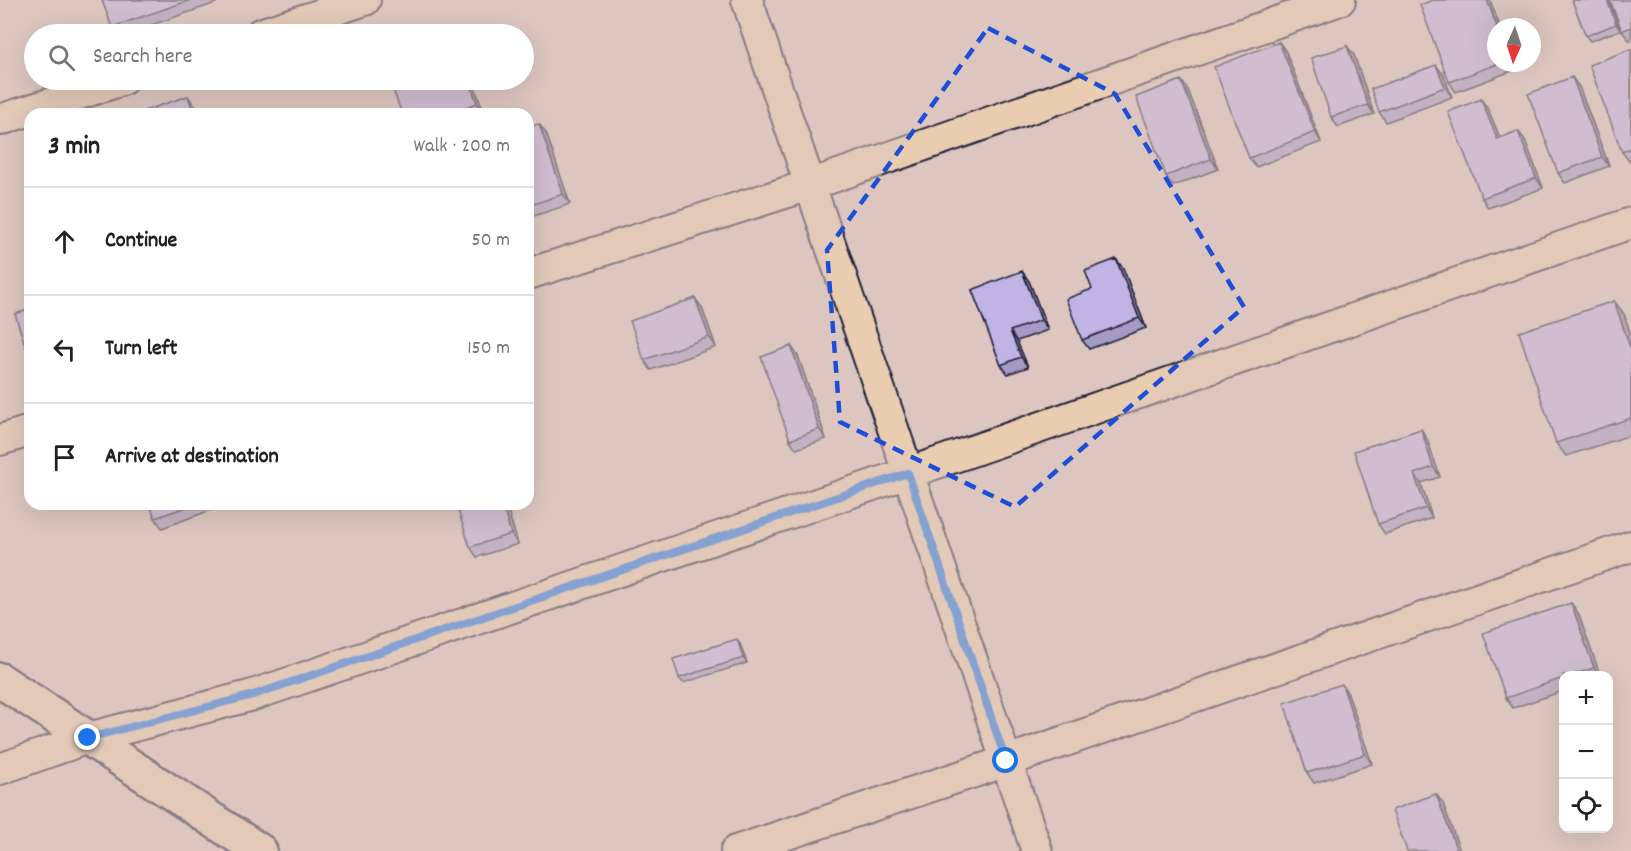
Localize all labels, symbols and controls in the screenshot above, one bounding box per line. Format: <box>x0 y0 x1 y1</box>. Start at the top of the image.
north arrow <box>1487 18 1541 72</box>
search box <box>24 24 534 90</box>
icon: search <box>45 41 78 74</box>
text: Search here <box>93 42 192 73</box>
text: 3 min <box>48 129 100 166</box>
text: Walk · 200 m <box>414 133 510 161</box>
icon: ahead <box>48 225 81 258</box>
text: Continue <box>105 226 177 257</box>
text: 50 m <box>472 227 510 255</box>
icon: left <box>48 333 81 366</box>
text: Turn left <box>105 334 177 365</box>
text: 150 m <box>467 335 510 363</box>
icon: arrive <box>48 441 81 474</box>
text: Arrive at destination <box>105 442 279 473</box>
map controls <box>1559 671 1613 833</box>
button: + <box>1559 671 1613 725</box>
route end <box>74 724 100 750</box>
button: − <box>1559 725 1613 779</box>
route start <box>992 747 1018 773</box>
button: locate <box>1559 779 1613 833</box>

